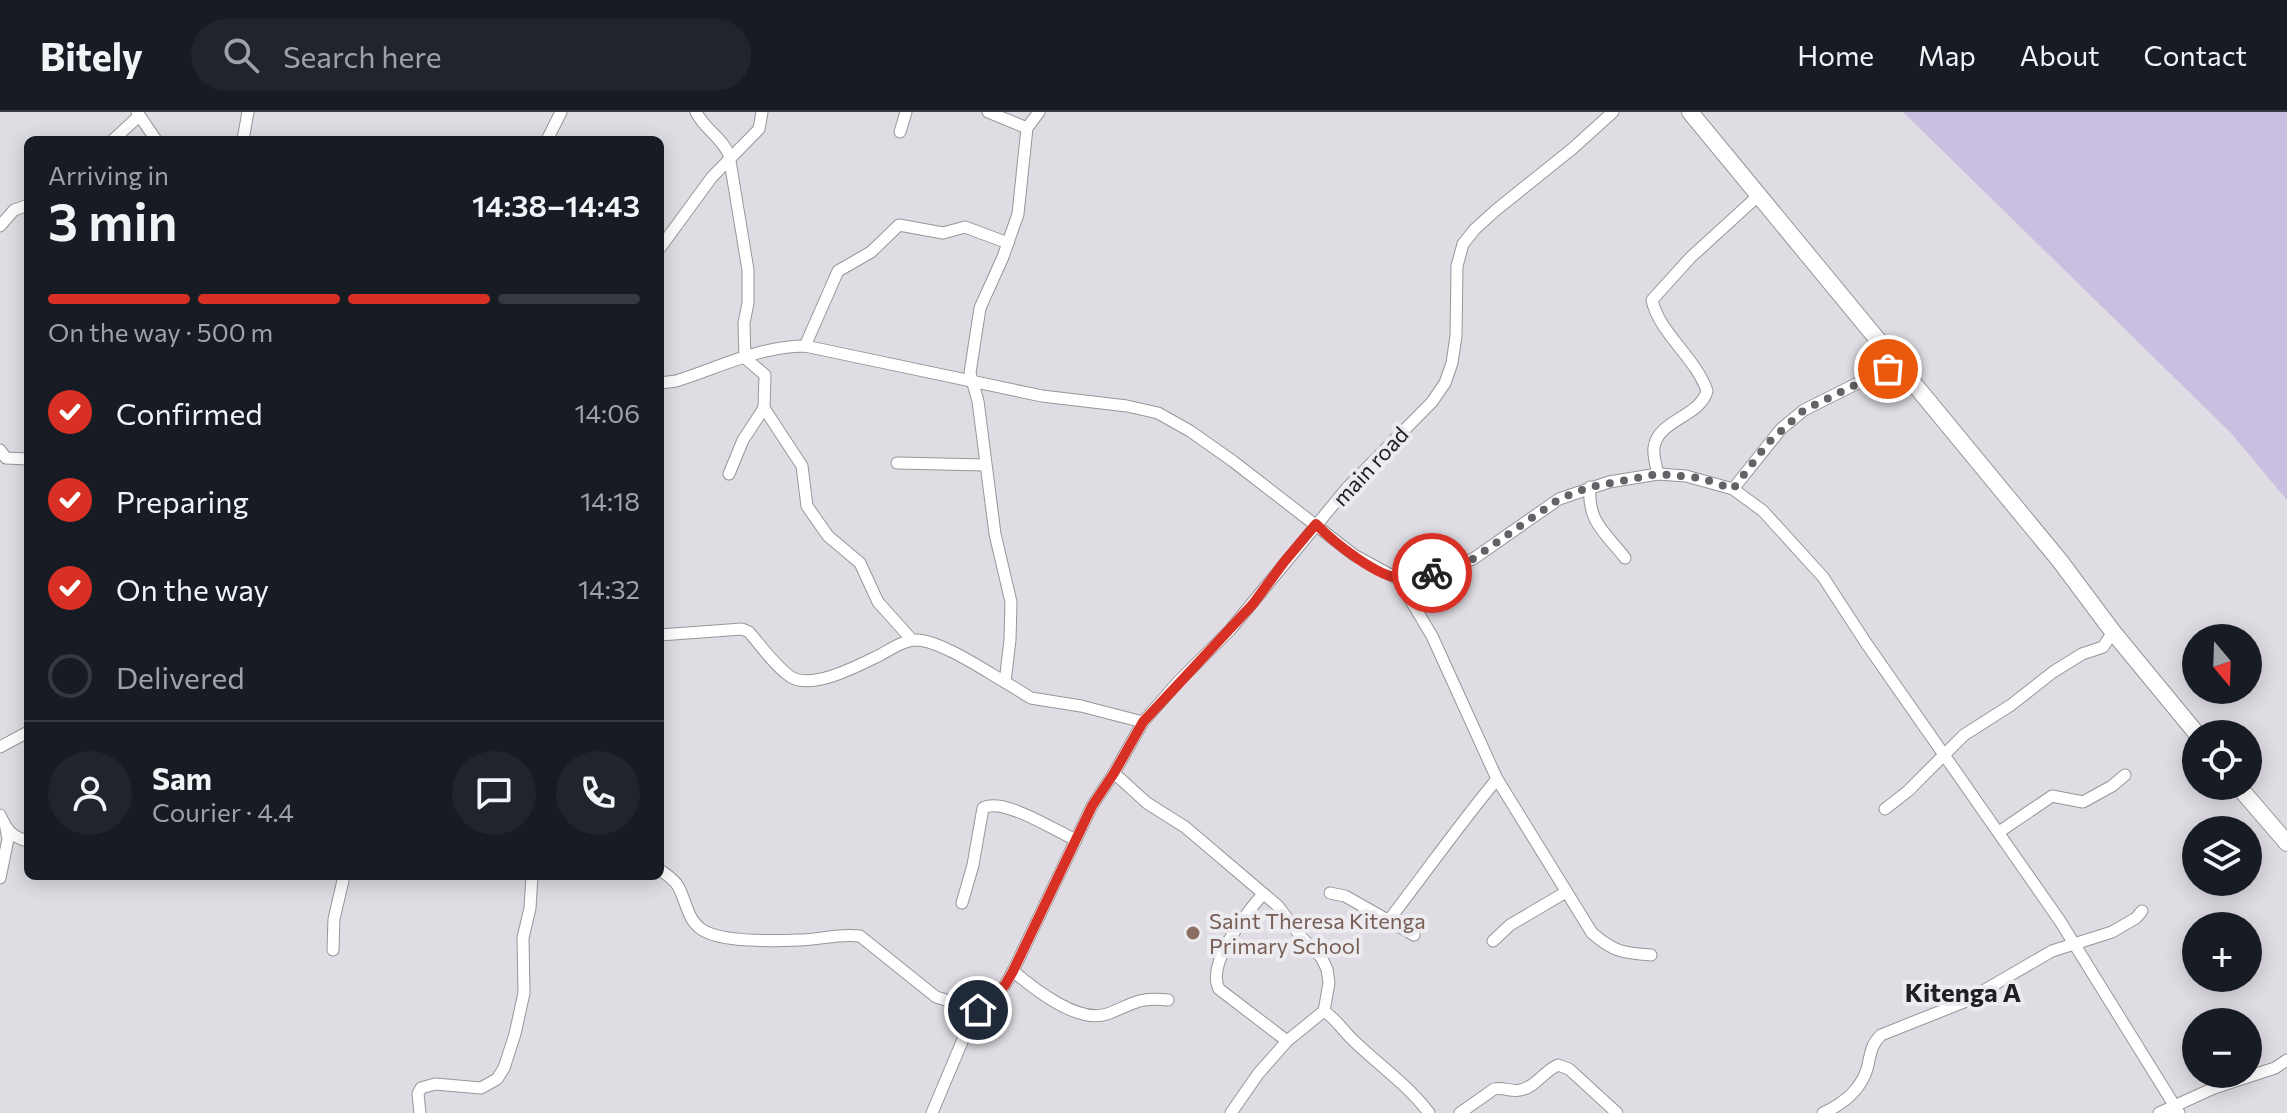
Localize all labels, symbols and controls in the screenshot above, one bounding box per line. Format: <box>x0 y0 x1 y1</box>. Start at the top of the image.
search box <box>191 19 751 91</box>
text: Bitely <box>40 32 143 79</box>
icon: search <box>219 33 263 77</box>
text: Search here <box>283 37 442 74</box>
text: Home <box>1797 38 1874 72</box>
text: Map <box>1918 38 1976 72</box>
text: About <box>2020 38 2100 72</box>
text: Contact <box>2144 38 2247 72</box>
text: Arriving in <box>48 159 169 190</box>
text: 14:38–14:43 <box>472 186 640 223</box>
text: 3 min <box>48 188 177 252</box>
text: On the way · 500 m <box>48 316 273 347</box>
pin <box>1854 335 1922 403</box>
icon: bag <box>1866 347 1910 391</box>
icon: check <box>48 390 92 434</box>
text: Confirmed <box>116 394 263 431</box>
text: 14:06 <box>574 397 640 428</box>
street label: main road <box>1326 421 1414 511</box>
icon: check <box>48 478 92 522</box>
text: Preparing <box>116 482 249 519</box>
text: 14:18 <box>580 485 640 516</box>
courier <box>1392 533 1472 613</box>
icon: bike <box>1410 551 1454 595</box>
icon: check <box>48 566 92 610</box>
text: On the way <box>116 570 269 607</box>
text: 14:32 <box>578 573 640 604</box>
north arrow <box>2182 624 2262 704</box>
map controls <box>2182 624 2262 1088</box>
text: Delivered <box>116 658 245 695</box>
button: locate <box>2182 720 2262 800</box>
button: person <box>48 751 132 835</box>
button: chat <box>452 751 536 835</box>
button: phone <box>556 751 640 835</box>
text: Sam <box>152 759 212 796</box>
text: Courier · 4.4 <box>152 796 294 827</box>
button: layers <box>2182 816 2262 896</box>
place label: Saint Theresa Kitenga Primary School <box>1209 907 1426 959</box>
button: + <box>2182 912 2262 992</box>
marker: Saint Theresa Kitenga Primary School <box>1184 924 1202 942</box>
pin <box>944 976 1012 1044</box>
district label: Kitenga A <box>1905 976 2022 1007</box>
icon: home <box>956 988 1000 1032</box>
button: − <box>2182 1008 2262 1088</box>

